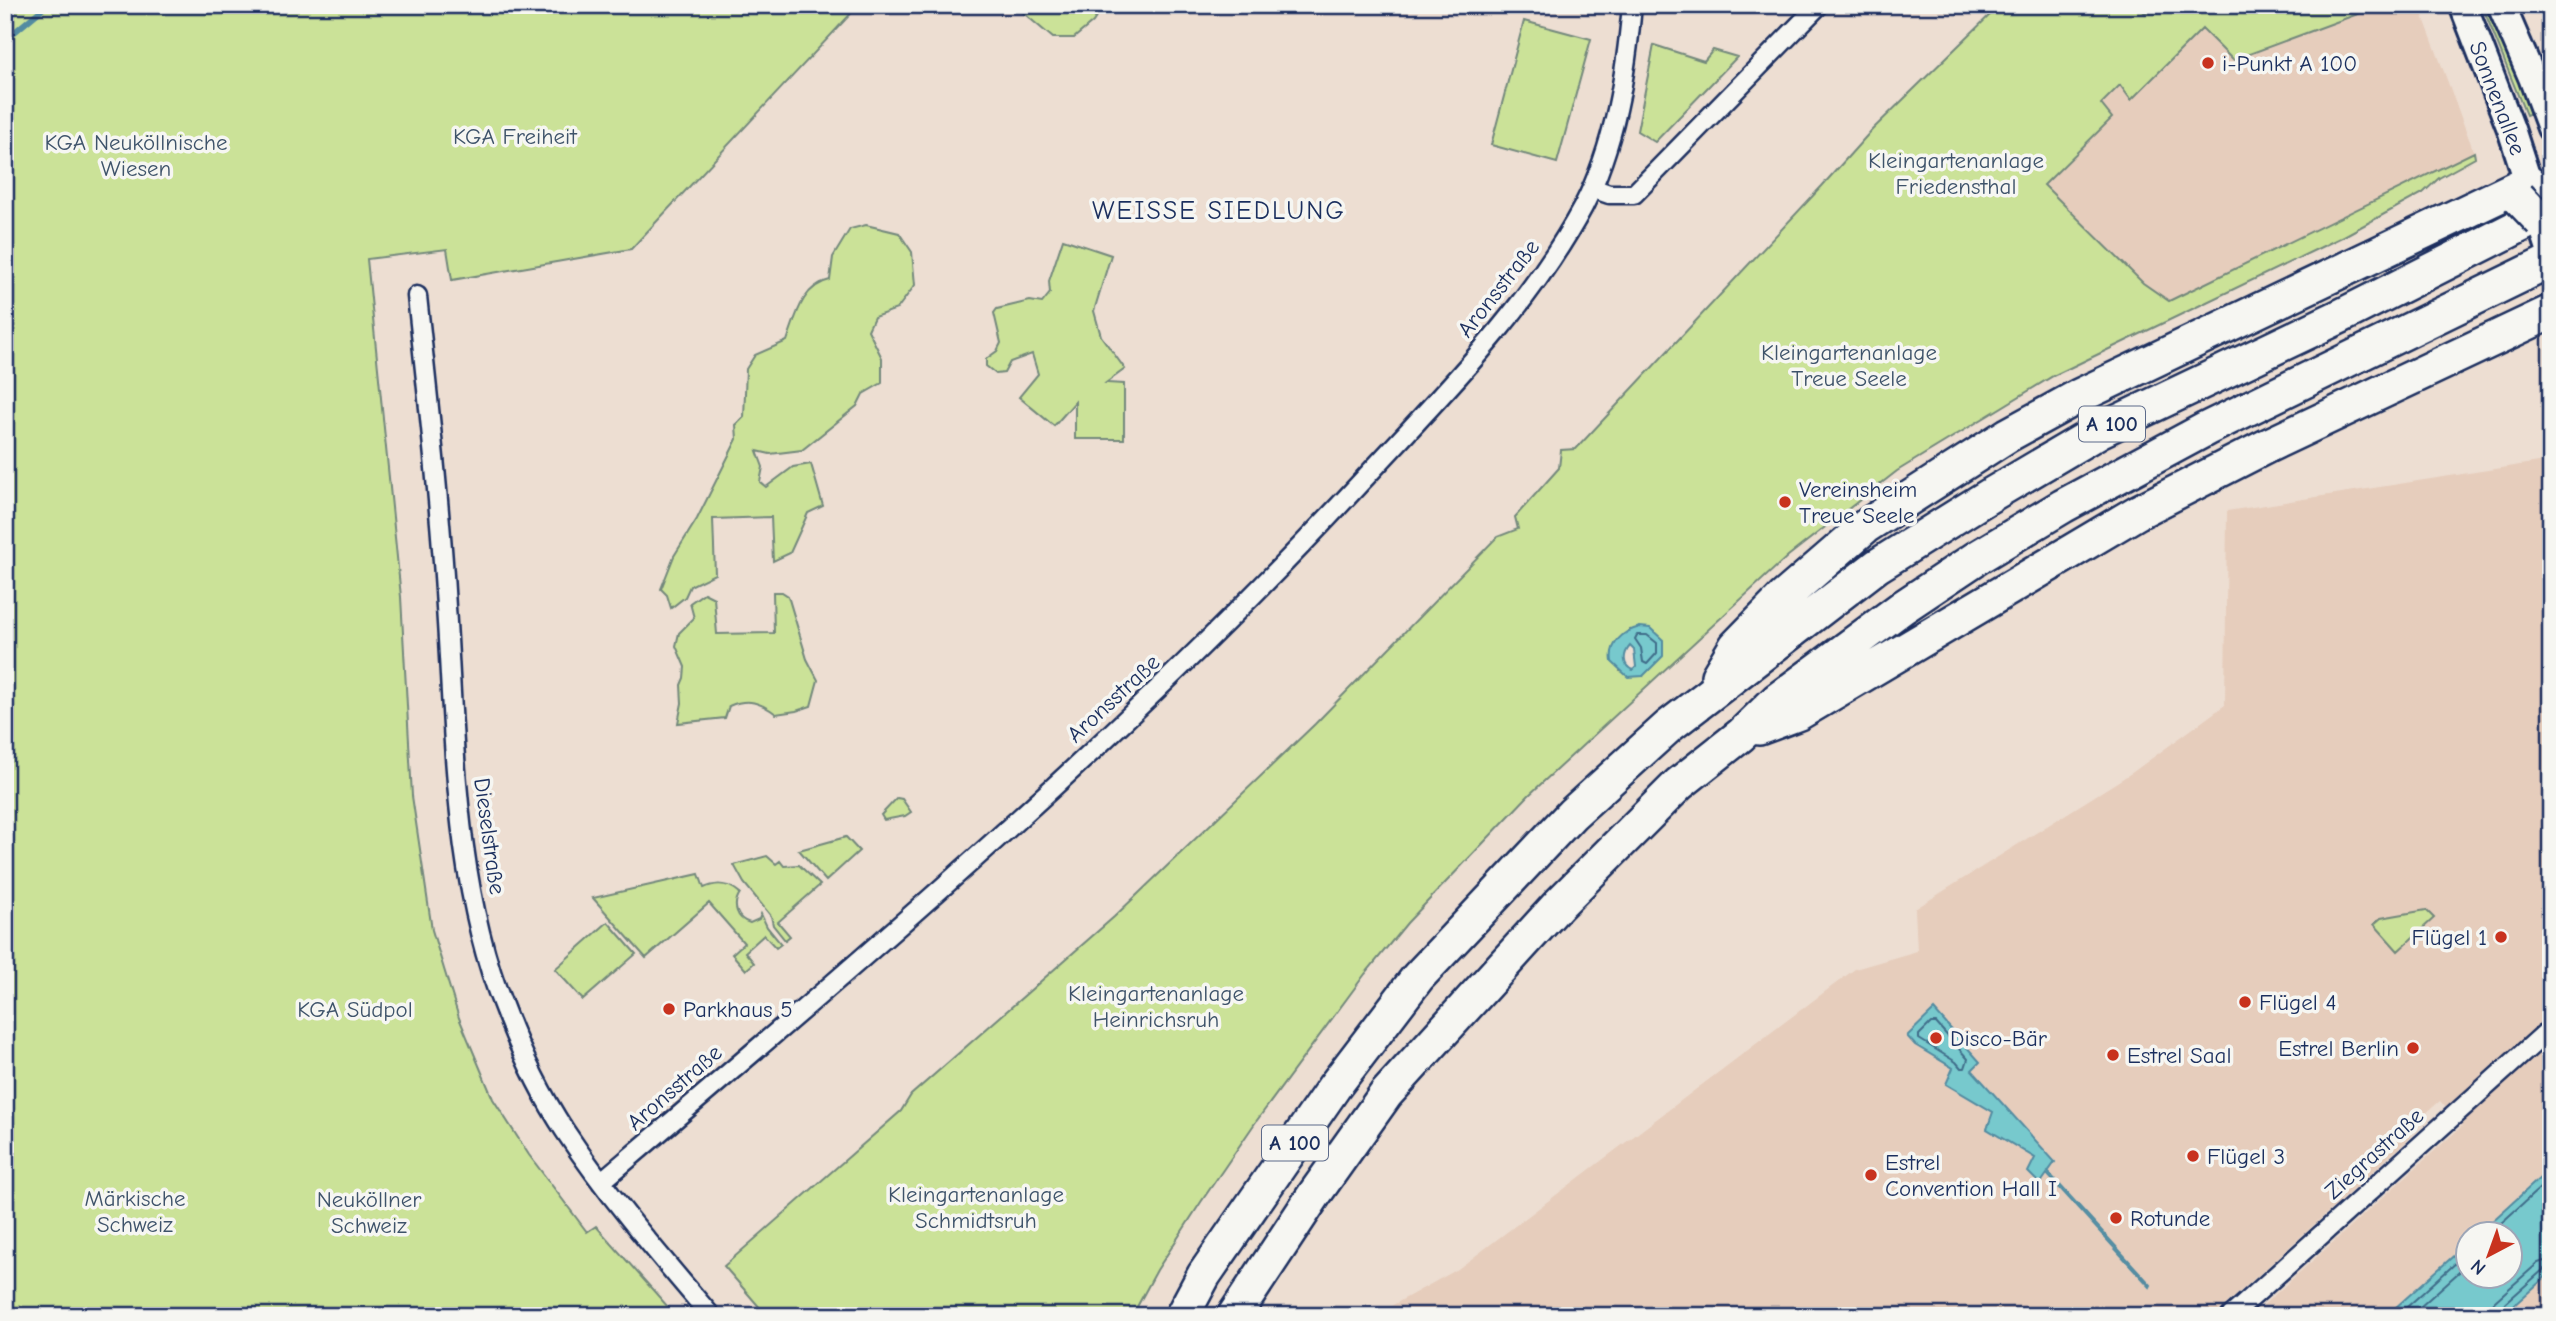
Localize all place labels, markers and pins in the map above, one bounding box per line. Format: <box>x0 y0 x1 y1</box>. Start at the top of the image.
place label: i-Punkt A 100 <box>2222 50 2357 77</box>
marker: i-Punkt A 100 <box>2200 55 2216 71</box>
place label: Vereinsheim Treue Seele <box>1799 476 1917 529</box>
marker: Vereinsheim Treue Seele <box>1777 494 1793 510</box>
place label: Flügel 1 <box>2411 924 2487 951</box>
marker: Flügel 1 <box>2493 929 2509 945</box>
place label: Flügel 4 <box>2259 989 2337 1016</box>
marker: Flügel 4 <box>2237 994 2253 1010</box>
place label: Parkhaus 5 <box>683 996 793 1023</box>
marker: Parkhaus 5 <box>661 1001 677 1017</box>
place label: Disco-Bär <box>1950 1025 2048 1052</box>
marker: Disco-Bär <box>1928 1030 1944 1046</box>
place label: Estrel Berlin <box>2278 1035 2399 1062</box>
marker: Estrel Berlin <box>2405 1040 2421 1056</box>
place label: Estrel Saal <box>2127 1042 2231 1069</box>
marker: Estrel Saal <box>2105 1047 2121 1063</box>
place label: Flügel 3 <box>2207 1143 2285 1170</box>
marker: Flügel 3 <box>2185 1148 2201 1164</box>
place label: Estrel Convention Hall I <box>1885 1149 2057 1202</box>
marker: Estrel Convention Hall I <box>1863 1167 1879 1183</box>
place label: Rotunde <box>2130 1205 2210 1232</box>
marker: Rotunde <box>2108 1210 2124 1226</box>

